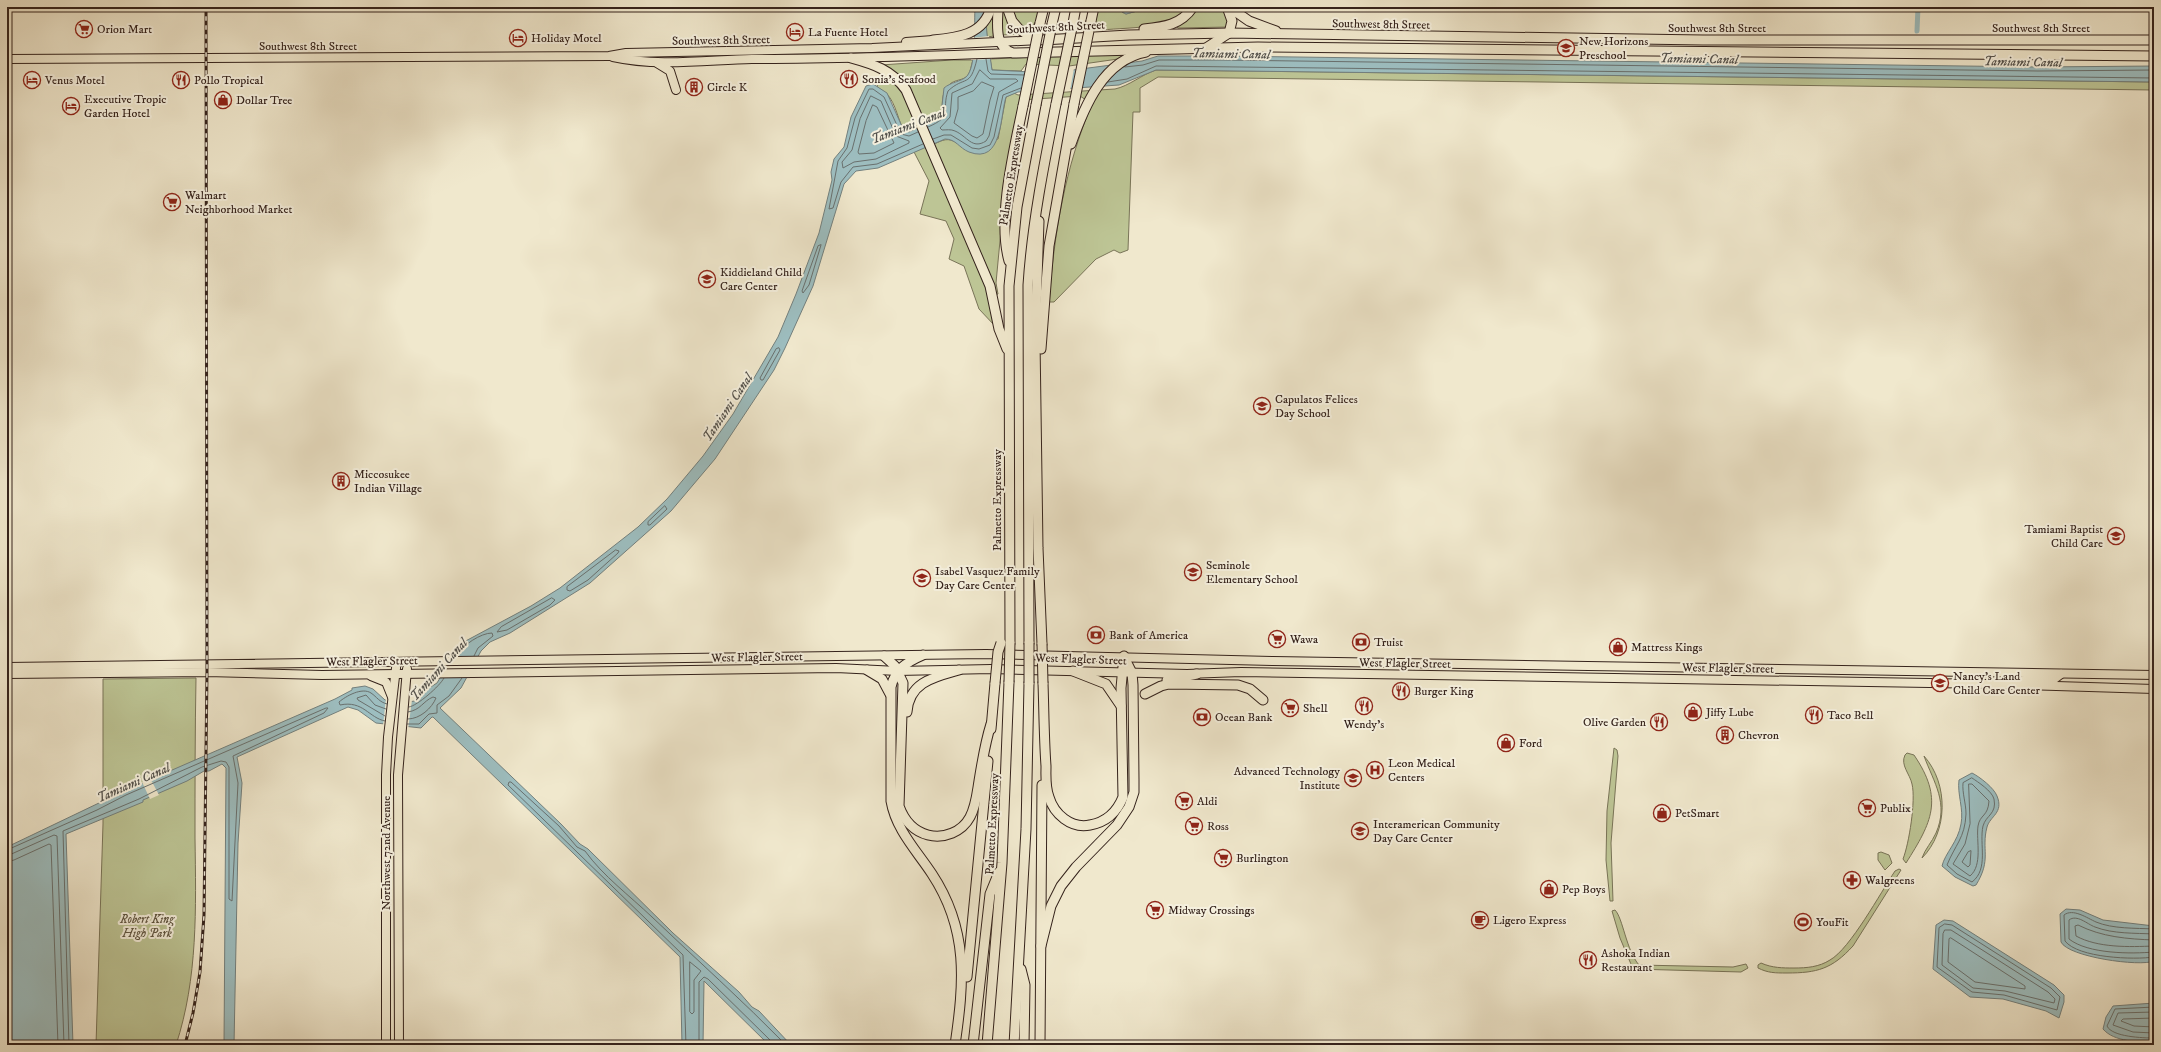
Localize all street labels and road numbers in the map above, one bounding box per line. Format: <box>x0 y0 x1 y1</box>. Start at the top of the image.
street label: Southwest 8th Street <box>1332 16 1430 33</box>
street label: Southwest 8th Street <box>1007 17 1106 38</box>
street label: Southwest 8th Street <box>1668 21 1766 36</box>
street label: Southwest 8th Street <box>1992 21 2090 36</box>
street label: Southwest 8th Street <box>672 32 770 49</box>
street label: Southwest 8th Street <box>259 39 357 54</box>
street label: Palmetto Expressway <box>996 123 1027 227</box>
street label: Palmetto Expressway <box>990 449 1005 551</box>
street label: West Flagler Street <box>710 649 803 666</box>
street label: West Flagler Street <box>1034 650 1127 669</box>
street label: West Flagler Street <box>325 653 418 670</box>
street label: West Flagler Street <box>1358 655 1451 672</box>
street label: West Flagler Street <box>1681 660 1774 677</box>
street label: Palmetto Expressway <box>982 772 1003 875</box>
street label: Northwest 72nd Avenue <box>379 796 394 910</box>

